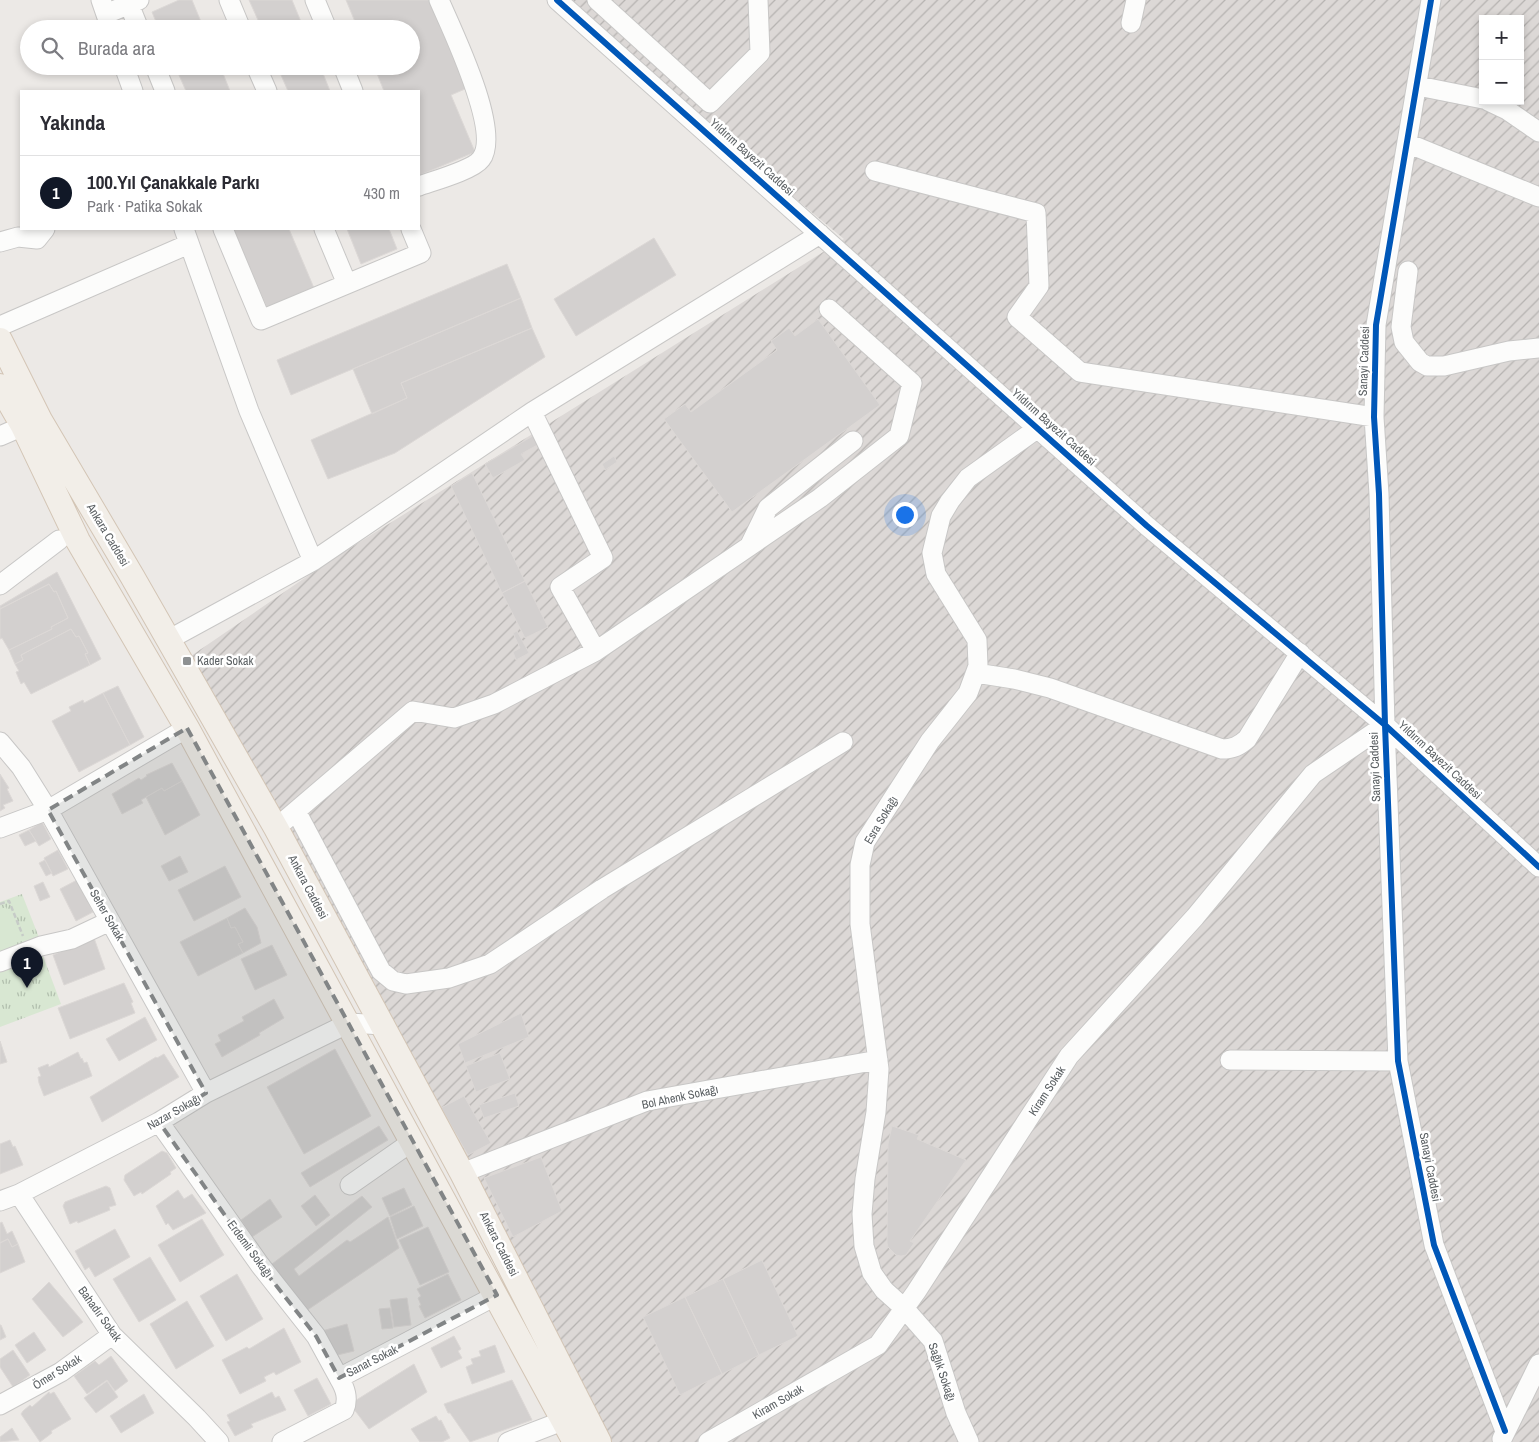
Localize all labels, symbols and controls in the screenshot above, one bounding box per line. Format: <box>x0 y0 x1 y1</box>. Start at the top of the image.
map controls <box>1479 15 1524 105</box>
button: + <box>1479 15 1524 60</box>
search box <box>20 20 420 75</box>
icon: search <box>38 34 66 62</box>
text: Burada ara <box>78 35 155 61</box>
button: − <box>1479 60 1524 105</box>
text: Yakında <box>40 108 105 137</box>
street label: Yıldırım Bayezit Caddesi <box>706 115 798 199</box>
text: 100.Yıl Çanakkale Parkı <box>87 169 260 195</box>
text: 1 <box>52 182 60 204</box>
text: 430 m <box>364 182 400 204</box>
text: Park · Patika Sokak <box>87 195 202 217</box>
street label: Sanayi Caddesi <box>1355 326 1373 396</box>
street label: Yıldırım Bayezit Caddesi <box>1008 385 1100 469</box>
street label: Ankara Caddesi <box>82 500 133 569</box>
your location <box>892 502 918 528</box>
place label: Kader Sokak <box>197 653 253 669</box>
marker: Kader Sokak <box>181 655 193 667</box>
street label: Yıldırım Bayezit Caddesi <box>1395 717 1485 803</box>
street label: Sanayi Caddesi <box>1366 732 1384 802</box>
street label: Esra Sokağı <box>860 793 902 847</box>
street label: Ankara Caddesi <box>284 851 332 922</box>
street label: Seher Sokak <box>86 887 128 943</box>
pin: 1 <box>11 947 43 988</box>
street label: Kiram Sokak <box>1025 1063 1069 1119</box>
street label: Bol Ahenk Sokağı <box>640 1081 720 1113</box>
street label: Nazar Sokağı <box>144 1090 204 1134</box>
street label: Sanayi Caddesi <box>1415 1131 1445 1203</box>
street label: Ankara Caddesi <box>475 1208 522 1279</box>
street label: Erdemli Sokağı <box>224 1217 276 1281</box>
street label: Bahadır Sokak <box>75 1283 125 1345</box>
street label: Sanat Sokak <box>344 1341 401 1381</box>
street label: Sağlık Sokağı <box>925 1341 959 1403</box>
street label: Ömer Sokak <box>29 1350 84 1393</box>
street label: Kiram Sokak <box>750 1381 806 1423</box>

